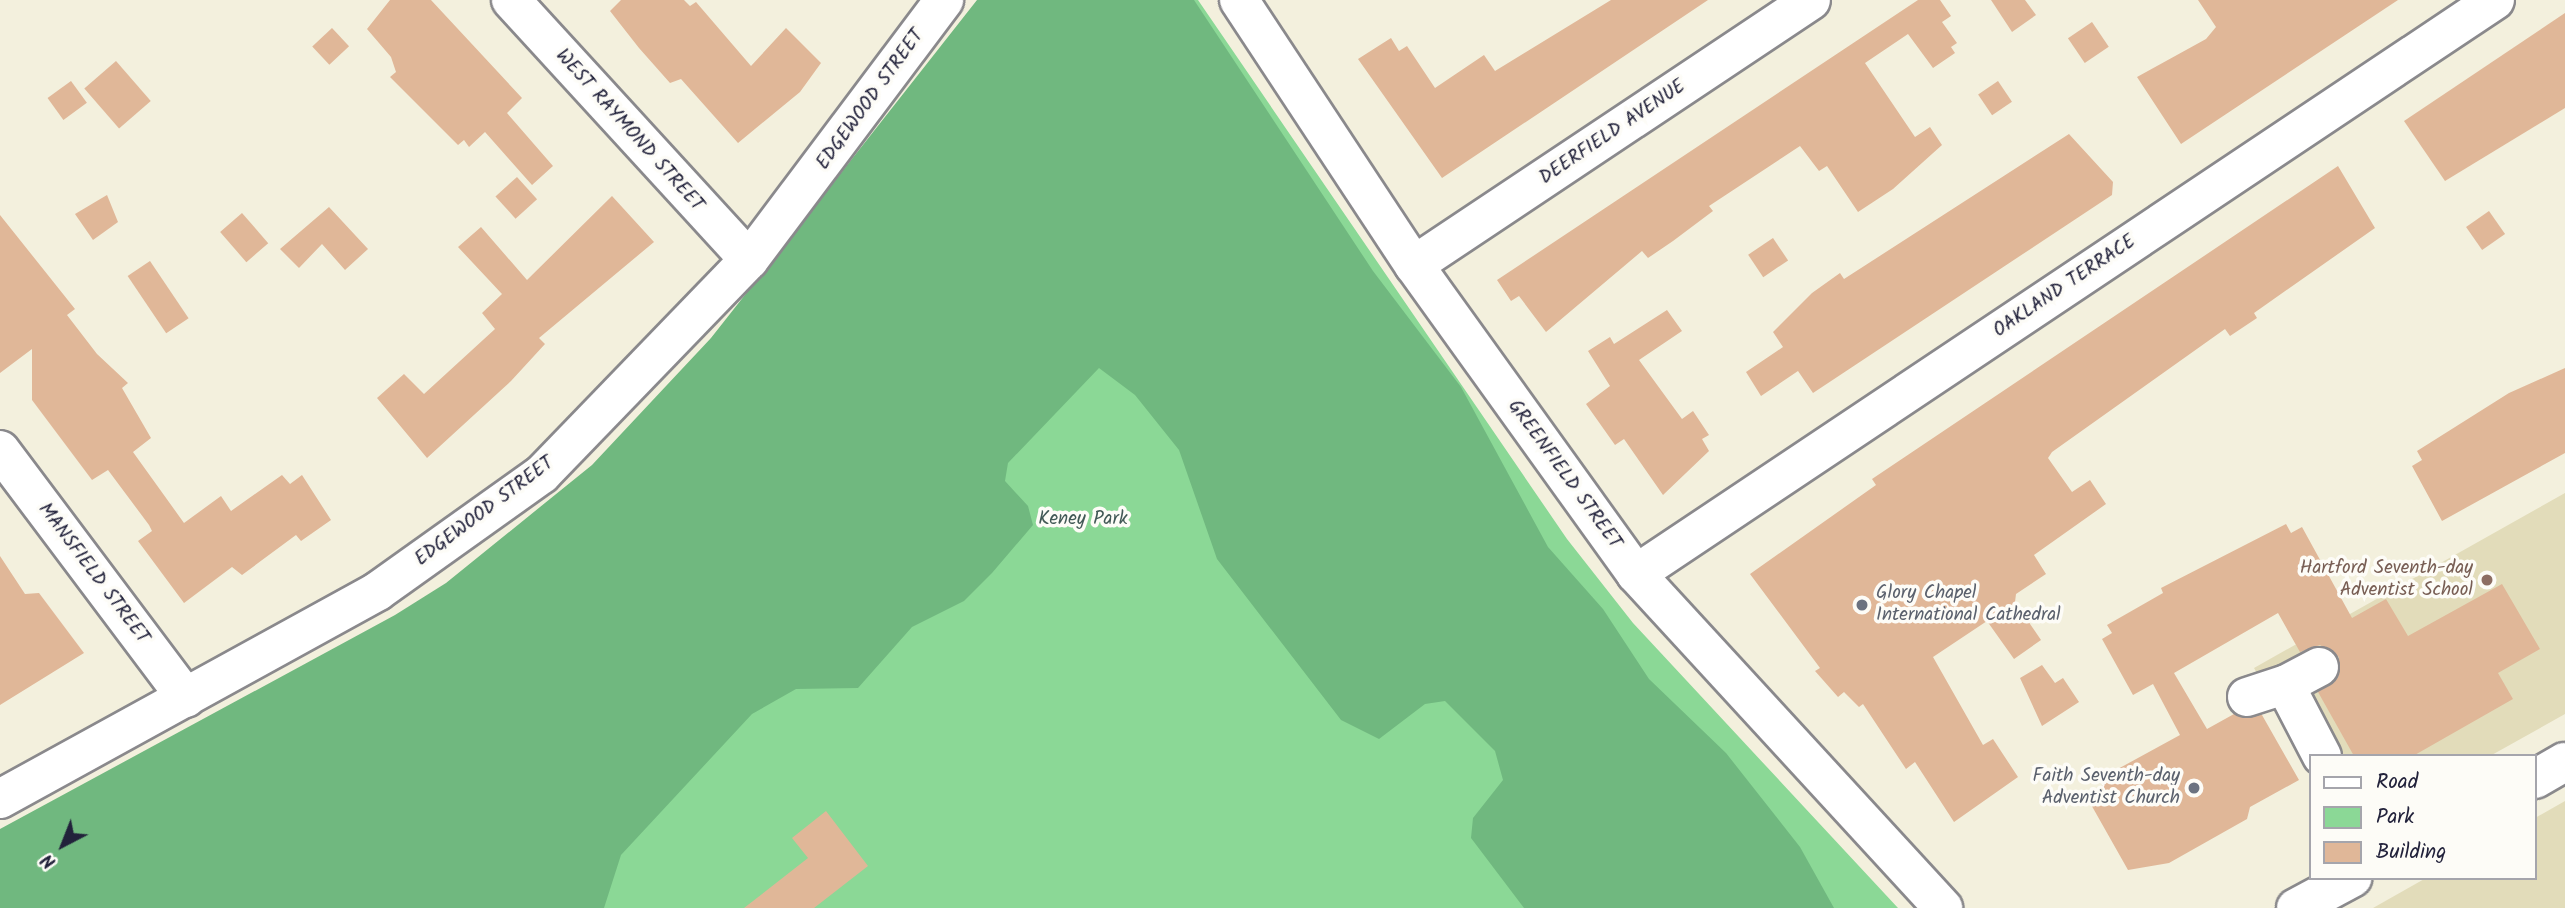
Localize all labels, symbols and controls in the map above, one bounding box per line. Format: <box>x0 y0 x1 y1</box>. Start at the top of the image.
street label: EDGEWOOD STREET <box>812 25 930 175</box>
street label: WEST RAYMOND STREET <box>550 45 708 217</box>
street label: DEERFIELD AVENUE <box>1536 76 1690 190</box>
street label: OAKLAND TERRACE <box>1990 231 2140 343</box>
street label: GREENFIELD STREET <box>1502 396 1626 554</box>
street label: EDGEWOOD STREET <box>411 452 559 572</box>
street label: MANSFIELD STREET <box>33 499 153 649</box>
park label: Keney Park <box>1038 509 1128 531</box>
place label: Hartford Seventh-day Adventist School <box>2300 558 2473 602</box>
marker: Hartford Seventh-day Adventist School <box>2479 572 2495 588</box>
place label: Glory Chapel International Cathedral <box>1876 583 2061 627</box>
marker: Glory Chapel International Cathedral <box>1854 597 1870 613</box>
legend <box>2310 754 2537 880</box>
place label: Faith Seventh-day Adventist Church <box>2033 766 2180 810</box>
text: Road <box>2376 766 2418 799</box>
marker: Faith Seventh-day Adventist Church <box>2186 780 2202 796</box>
text: Park <box>2376 801 2414 834</box>
north arrow <box>28 810 98 880</box>
text: Building <box>2376 836 2446 869</box>
text: N <box>34 845 63 876</box>

